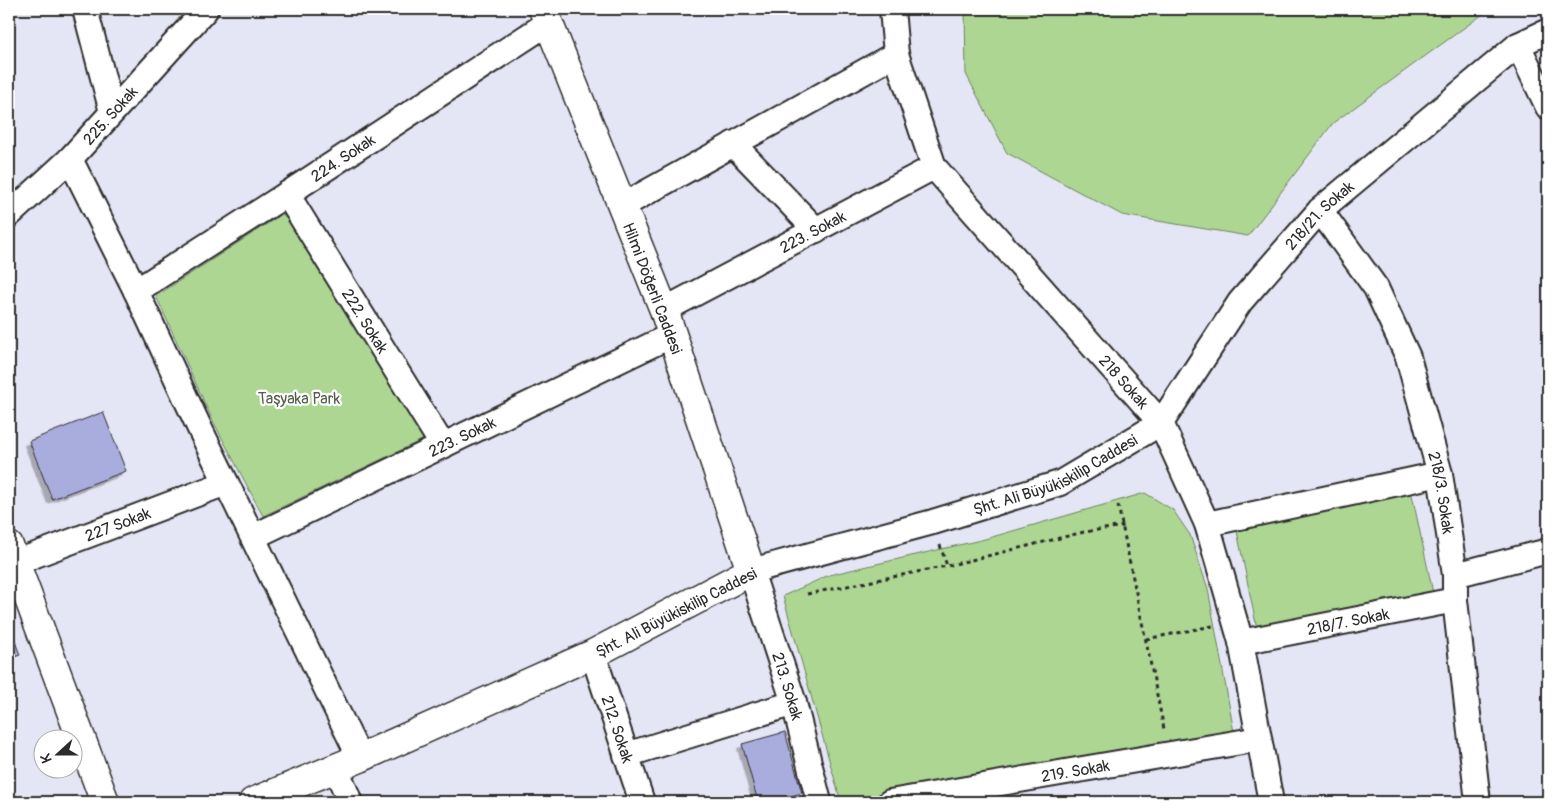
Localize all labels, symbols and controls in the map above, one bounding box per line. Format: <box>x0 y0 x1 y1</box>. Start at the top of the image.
street label: 225. Sokak <box>79 82 142 149</box>
street label: 224. Sokak <box>307 130 379 187</box>
street label: 218/21. Sokak <box>1281 177 1359 254</box>
street label: 223. Sokak <box>776 206 850 258</box>
street label: Hilmi Döğerli Caddesi <box>618 220 686 357</box>
street label: 222. Sokak <box>337 285 392 358</box>
street label: 218 Sokak <box>1094 351 1153 413</box>
park label: Taşyaka Park <box>258 389 341 409</box>
street label: 223. Sokak <box>426 412 500 462</box>
street label: Şht. Ali Büyükiskilip Caddesi <box>971 430 1141 520</box>
street label: 218/3. Sokak <box>1423 449 1458 536</box>
street label: 227 Sokak <box>82 503 154 546</box>
street label: Şht. Ali Büyükiskilip Caddesi <box>592 563 761 662</box>
street label: 218/7. Sokak <box>1305 604 1391 640</box>
street label: 213. Sokak <box>767 650 807 723</box>
street label: 212. Sokak <box>596 693 637 766</box>
north arrow <box>32 728 82 778</box>
text: K <box>37 751 56 765</box>
street label: 219. Sokak <box>1040 756 1112 787</box>

